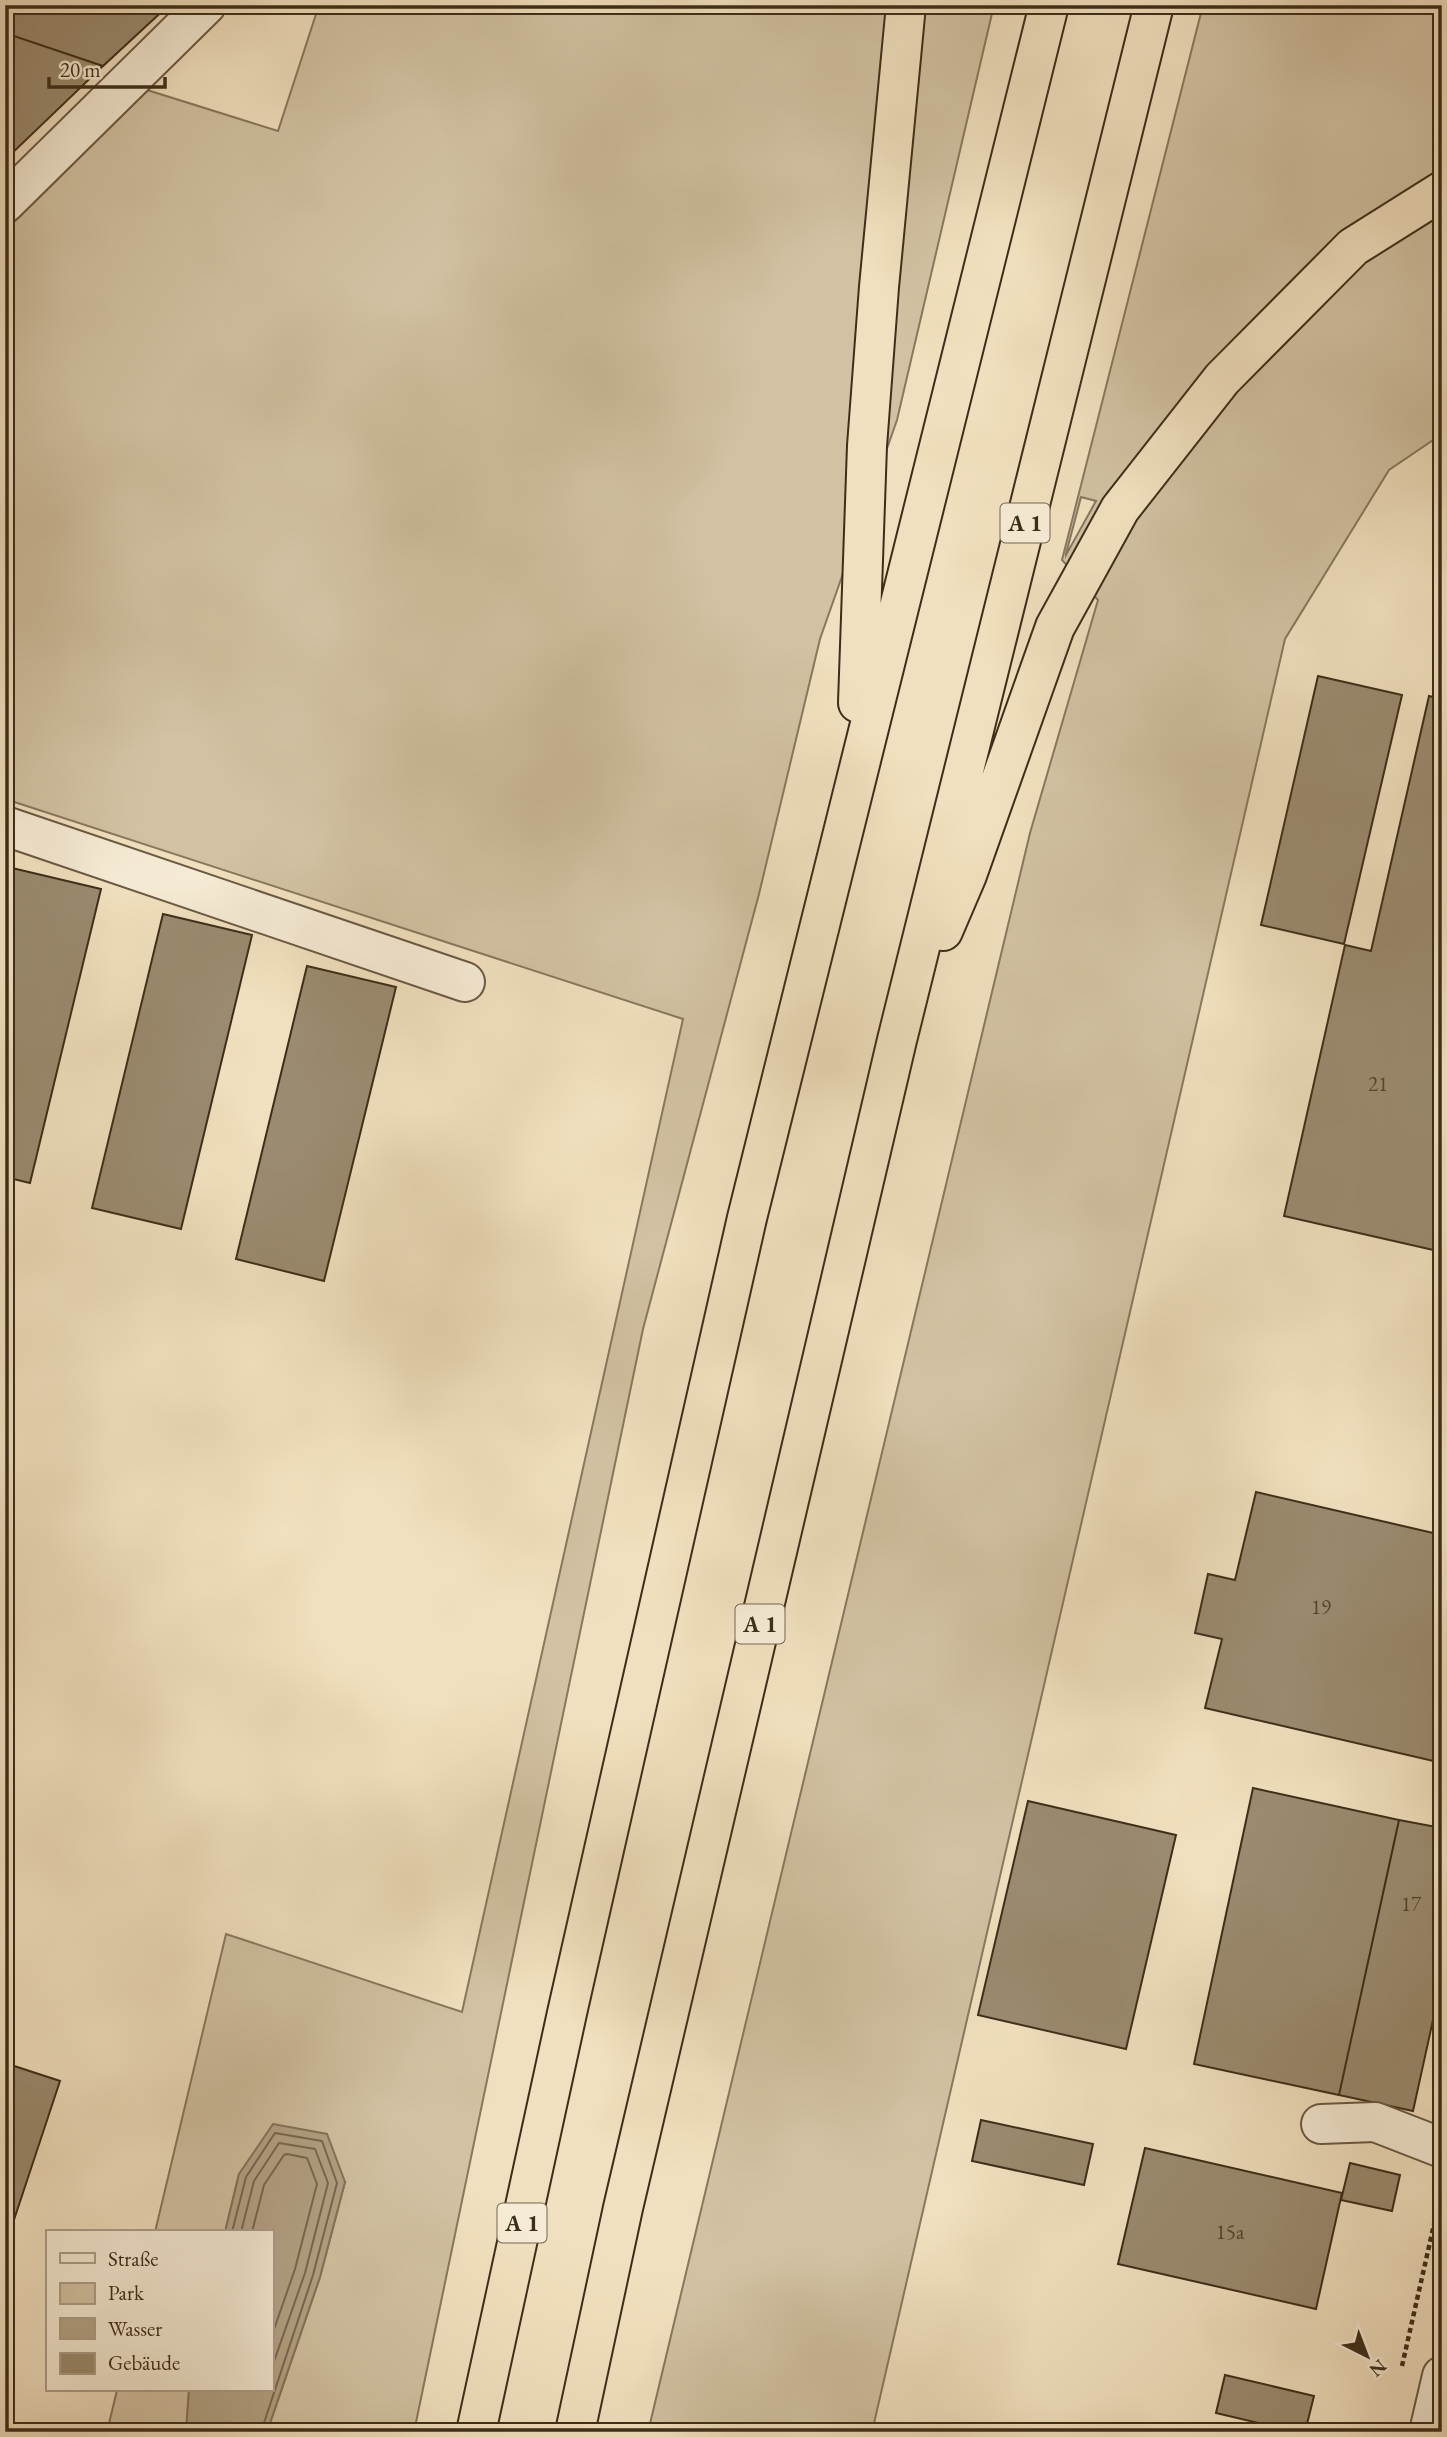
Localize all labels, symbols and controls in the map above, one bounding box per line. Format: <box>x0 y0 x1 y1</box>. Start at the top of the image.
scale bar <box>49 46 164 90</box>
text: 20 m <box>60 56 101 83</box>
road number: A 1 <box>1000 503 1050 542</box>
house number: 21 <box>1368 1070 1388 1097</box>
house number: 19 <box>1311 1593 1331 1620</box>
road number: A 1 <box>736 1604 784 1644</box>
house number: 17 <box>1401 1890 1422 1917</box>
road number: A 1 <box>498 2204 546 2242</box>
house number: 15a <box>1216 2218 1245 2245</box>
legend <box>46 2230 273 2392</box>
text: Straße <box>108 2245 159 2272</box>
text: Park <box>108 2279 145 2306</box>
text: Wasser <box>108 2315 162 2342</box>
north arrow <box>1332 2322 1402 2392</box>
text: Gebäude <box>108 2349 180 2376</box>
text: N <box>1363 2354 1392 2383</box>

